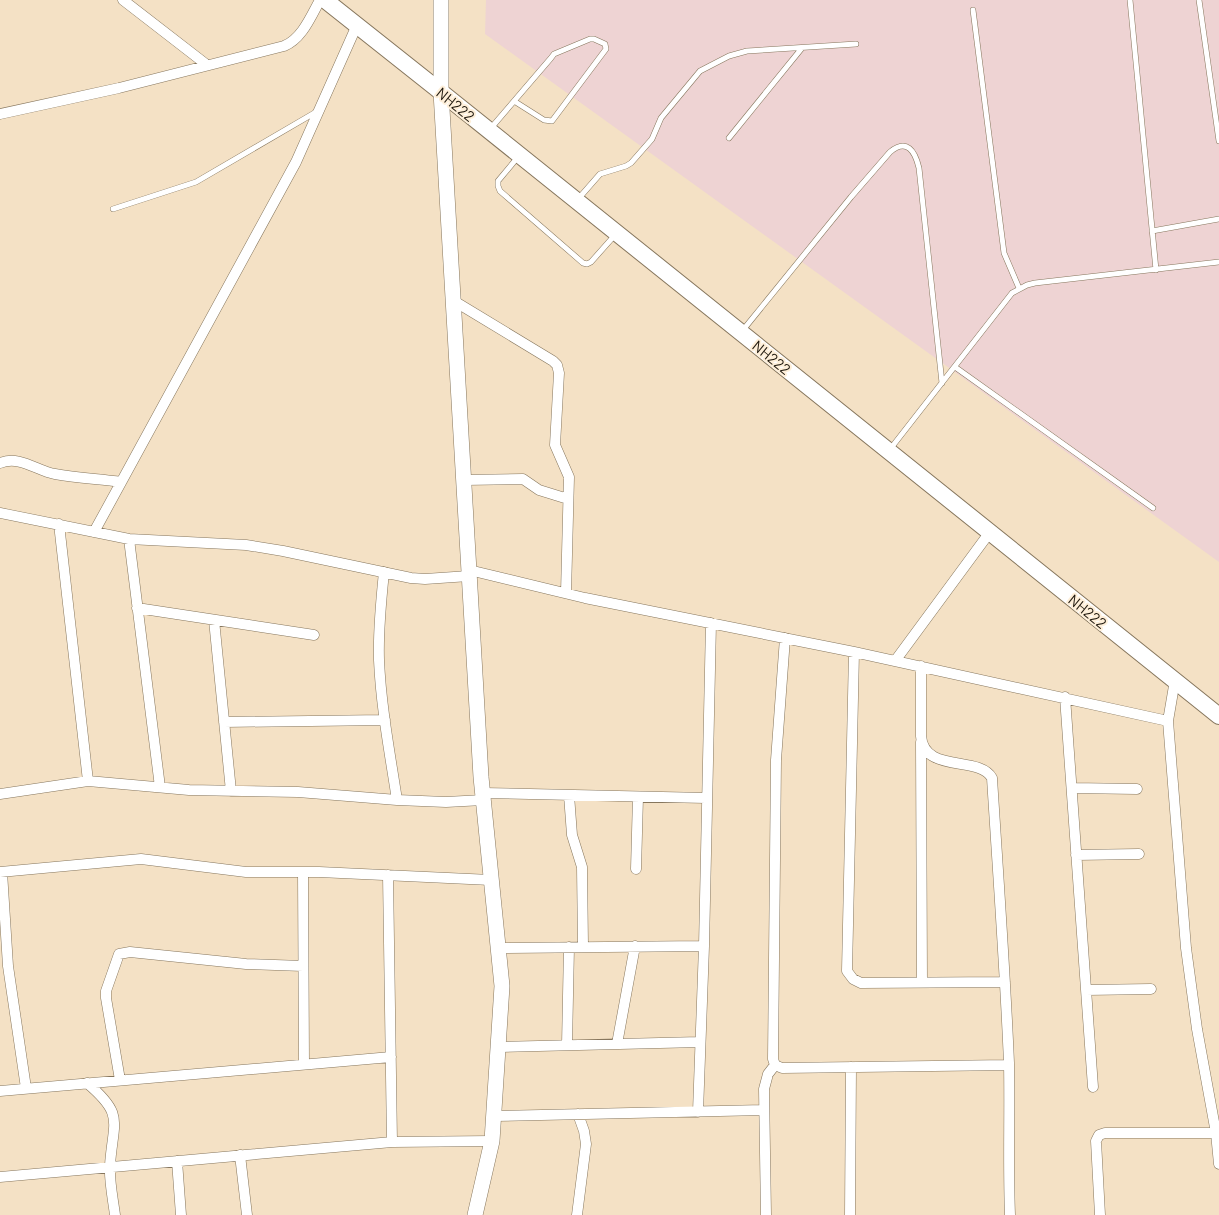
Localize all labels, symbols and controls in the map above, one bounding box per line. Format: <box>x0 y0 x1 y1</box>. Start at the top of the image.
street label: NH222 <box>433 83 479 125</box>
street label: NH222 <box>749 336 795 378</box>
street label: NH222 <box>1065 590 1111 632</box>

